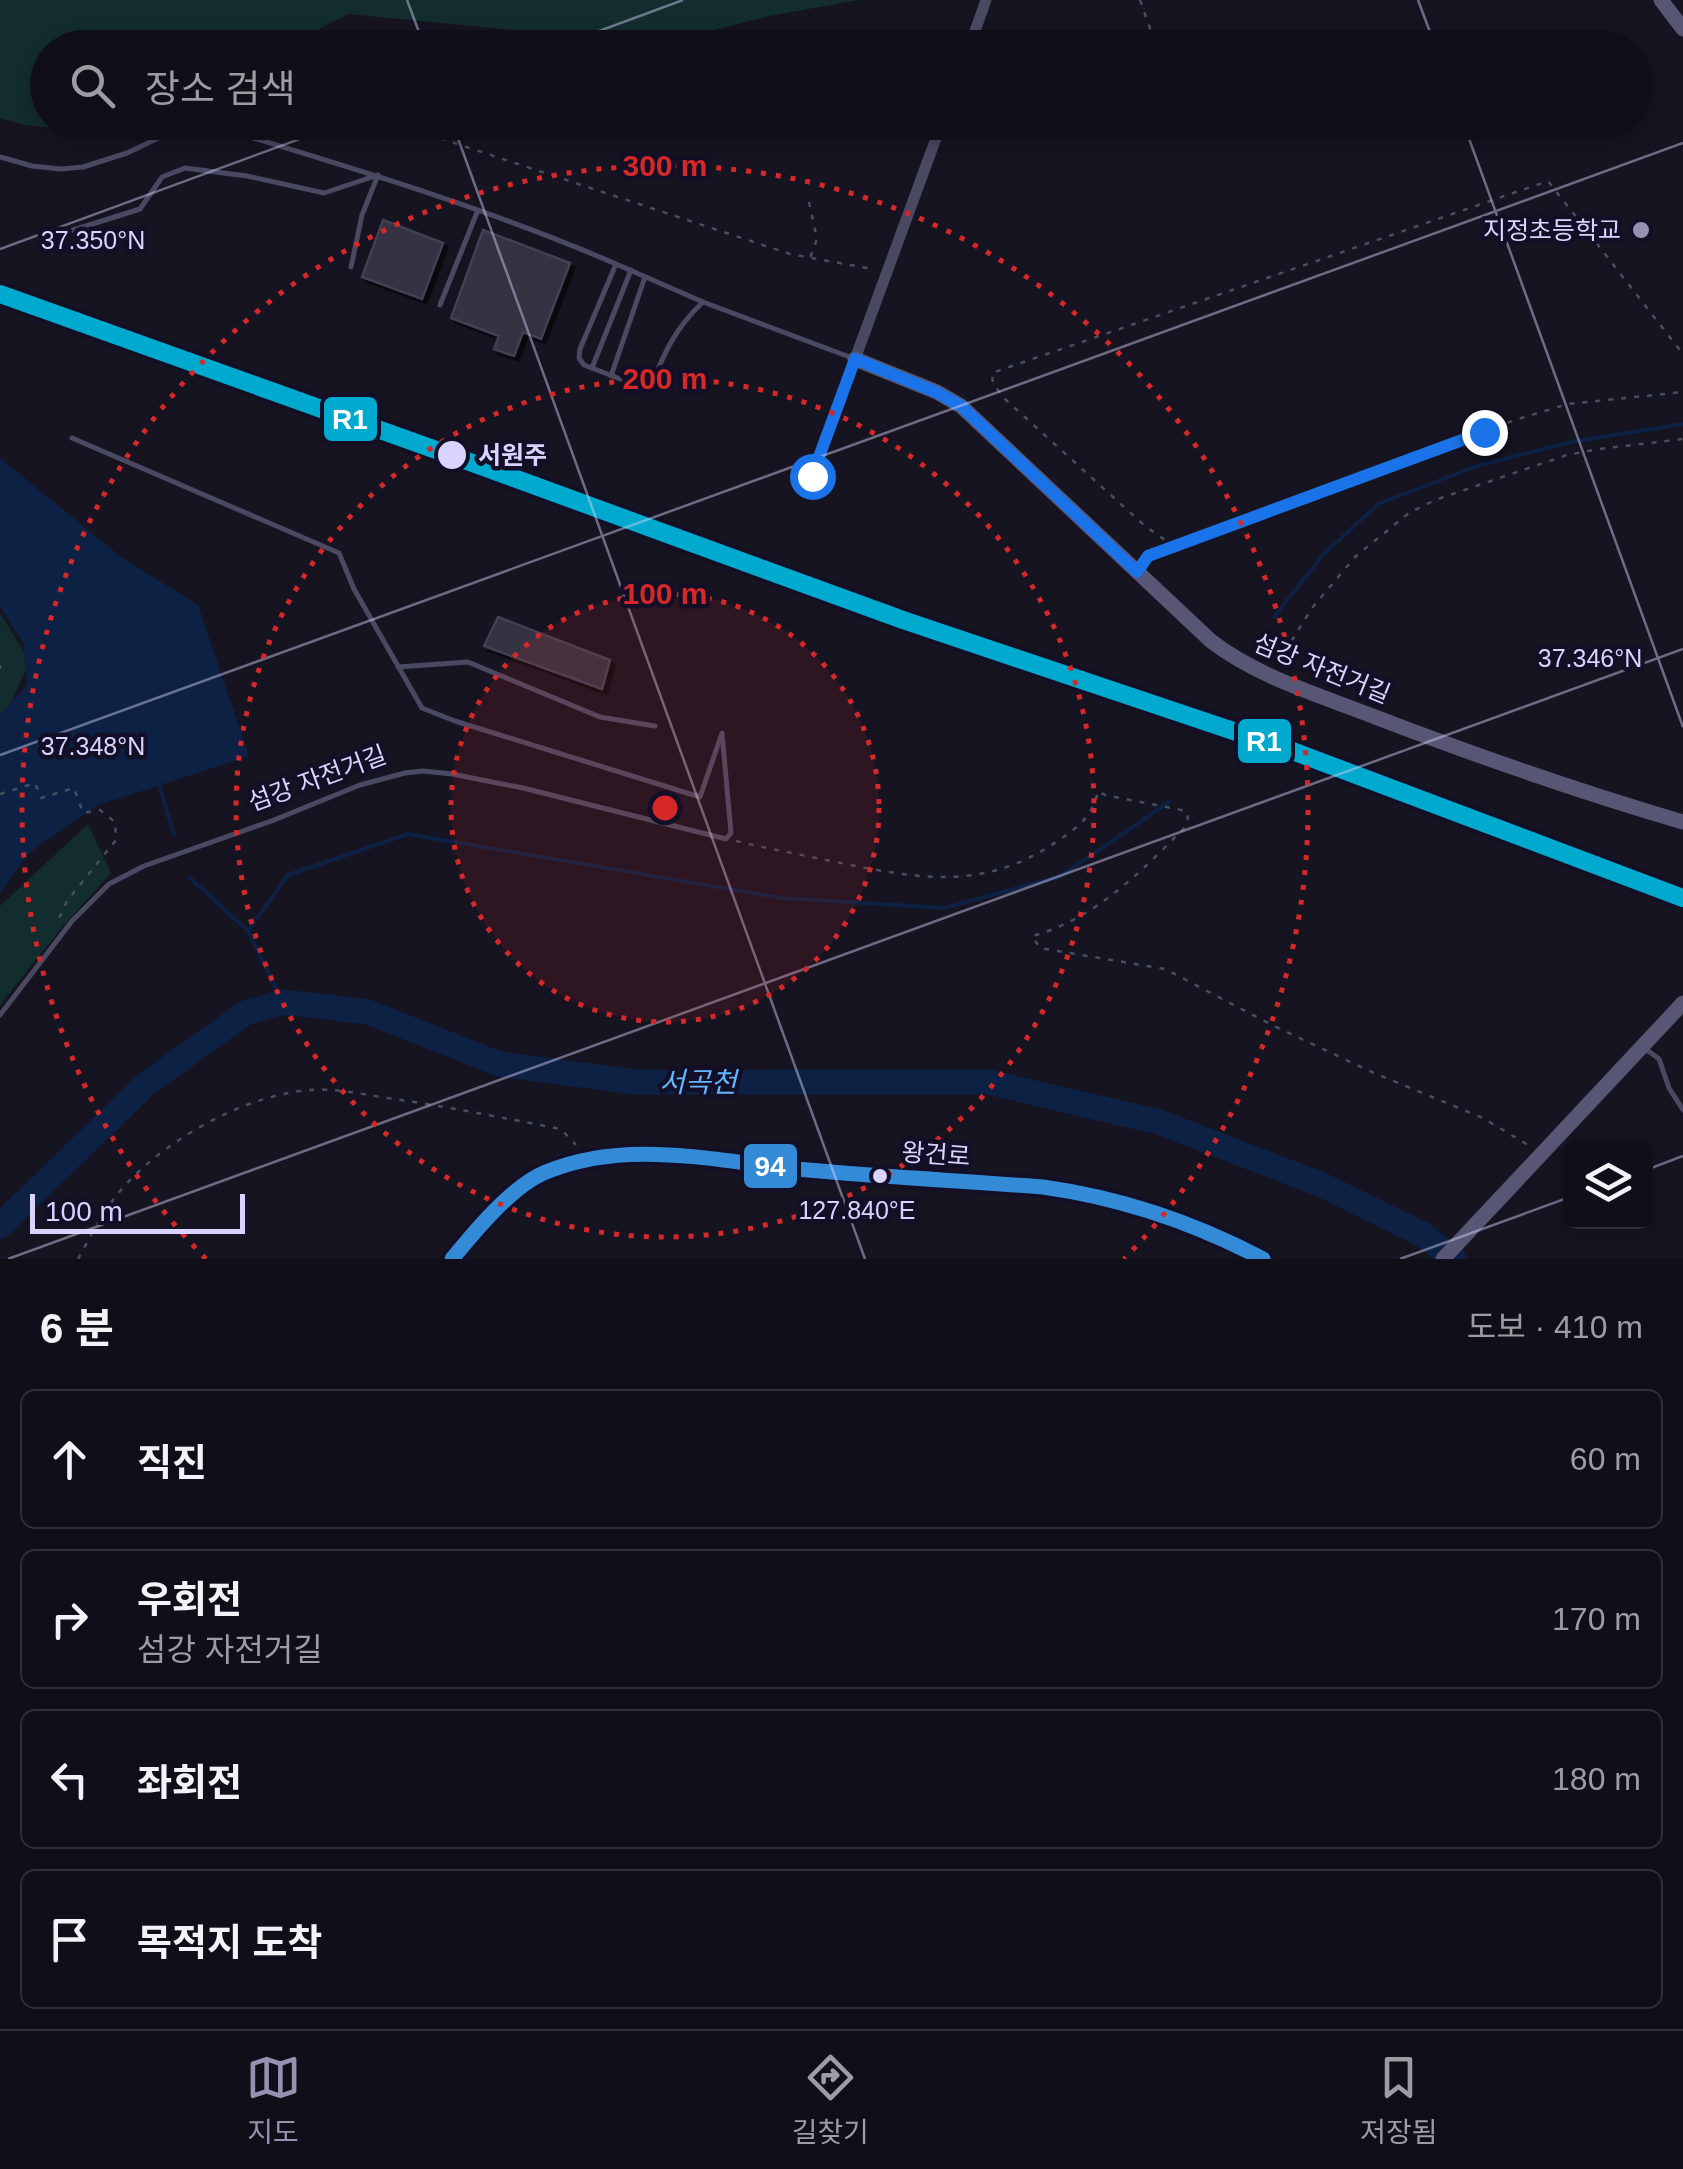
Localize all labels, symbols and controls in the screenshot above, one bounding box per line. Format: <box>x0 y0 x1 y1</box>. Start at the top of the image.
search box <box>30 30 1653 140</box>
icon: search <box>65 58 120 113</box>
text: 장소 검색 <box>145 68 295 110</box>
text: 300 m <box>622 149 708 182</box>
place label: 지정초등학교 <box>1483 216 1621 244</box>
marker: 지정초등학교 <box>1630 219 1652 241</box>
text: 37.350°N <box>41 226 145 254</box>
text: 200 m <box>622 362 708 395</box>
line badge: R1 <box>322 395 379 443</box>
text: R1 <box>332 404 368 435</box>
route end <box>1462 410 1508 456</box>
marker: 서원주 <box>435 438 469 472</box>
place label: 서원주 <box>478 441 547 469</box>
route start <box>790 454 836 500</box>
text: 100 m <box>622 577 708 610</box>
street label: 섬강 자전거길 <box>1250 628 1394 708</box>
text: 37.346°N <box>1538 644 1642 672</box>
line badge: R1 <box>1236 717 1293 765</box>
text: R1 <box>1246 726 1282 757</box>
text: 37.348°N <box>41 732 145 760</box>
street label: 섬강 자전거길 <box>244 740 390 816</box>
centre of rings <box>647 790 683 826</box>
water label: 서곡천 <box>659 1067 740 1098</box>
street label: 왕건로 <box>901 1138 971 1170</box>
map controls <box>1563 1139 1653 1229</box>
button: layers <box>1563 1139 1653 1229</box>
line badge: 94 <box>742 1142 799 1190</box>
text: 94 <box>754 1151 786 1182</box>
unlabelled marker <box>870 1166 890 1186</box>
scale bar <box>30 1189 245 1234</box>
text: 100 m <box>45 1196 123 1227</box>
text: 127.840°E <box>798 1196 916 1224</box>
text: 6 분 <box>40 1305 114 1352</box>
text: 도보 · 410 m <box>1467 1309 1643 1345</box>
icon: ahead <box>42 1432 97 1487</box>
text: 60 m <box>1570 1441 1641 1477</box>
text: 직진 <box>137 1442 207 1484</box>
text: 우회전 <box>137 1579 242 1621</box>
icon: right <box>42 1592 97 1647</box>
text: 170 m <box>1552 1601 1641 1637</box>
text: 섬강 자전거길 <box>137 1632 323 1668</box>
icon: left <box>42 1752 97 1807</box>
text: 180 m <box>1552 1761 1641 1797</box>
text: 좌회전 <box>137 1762 242 1804</box>
icon: arrive <box>42 1912 97 1967</box>
text: 목적지 도착 <box>137 1922 322 1964</box>
tab: 지도 <box>246 2050 301 2150</box>
tab: 길찾기 <box>792 2050 869 2150</box>
tab: 저장됨 <box>1360 2050 1437 2150</box>

